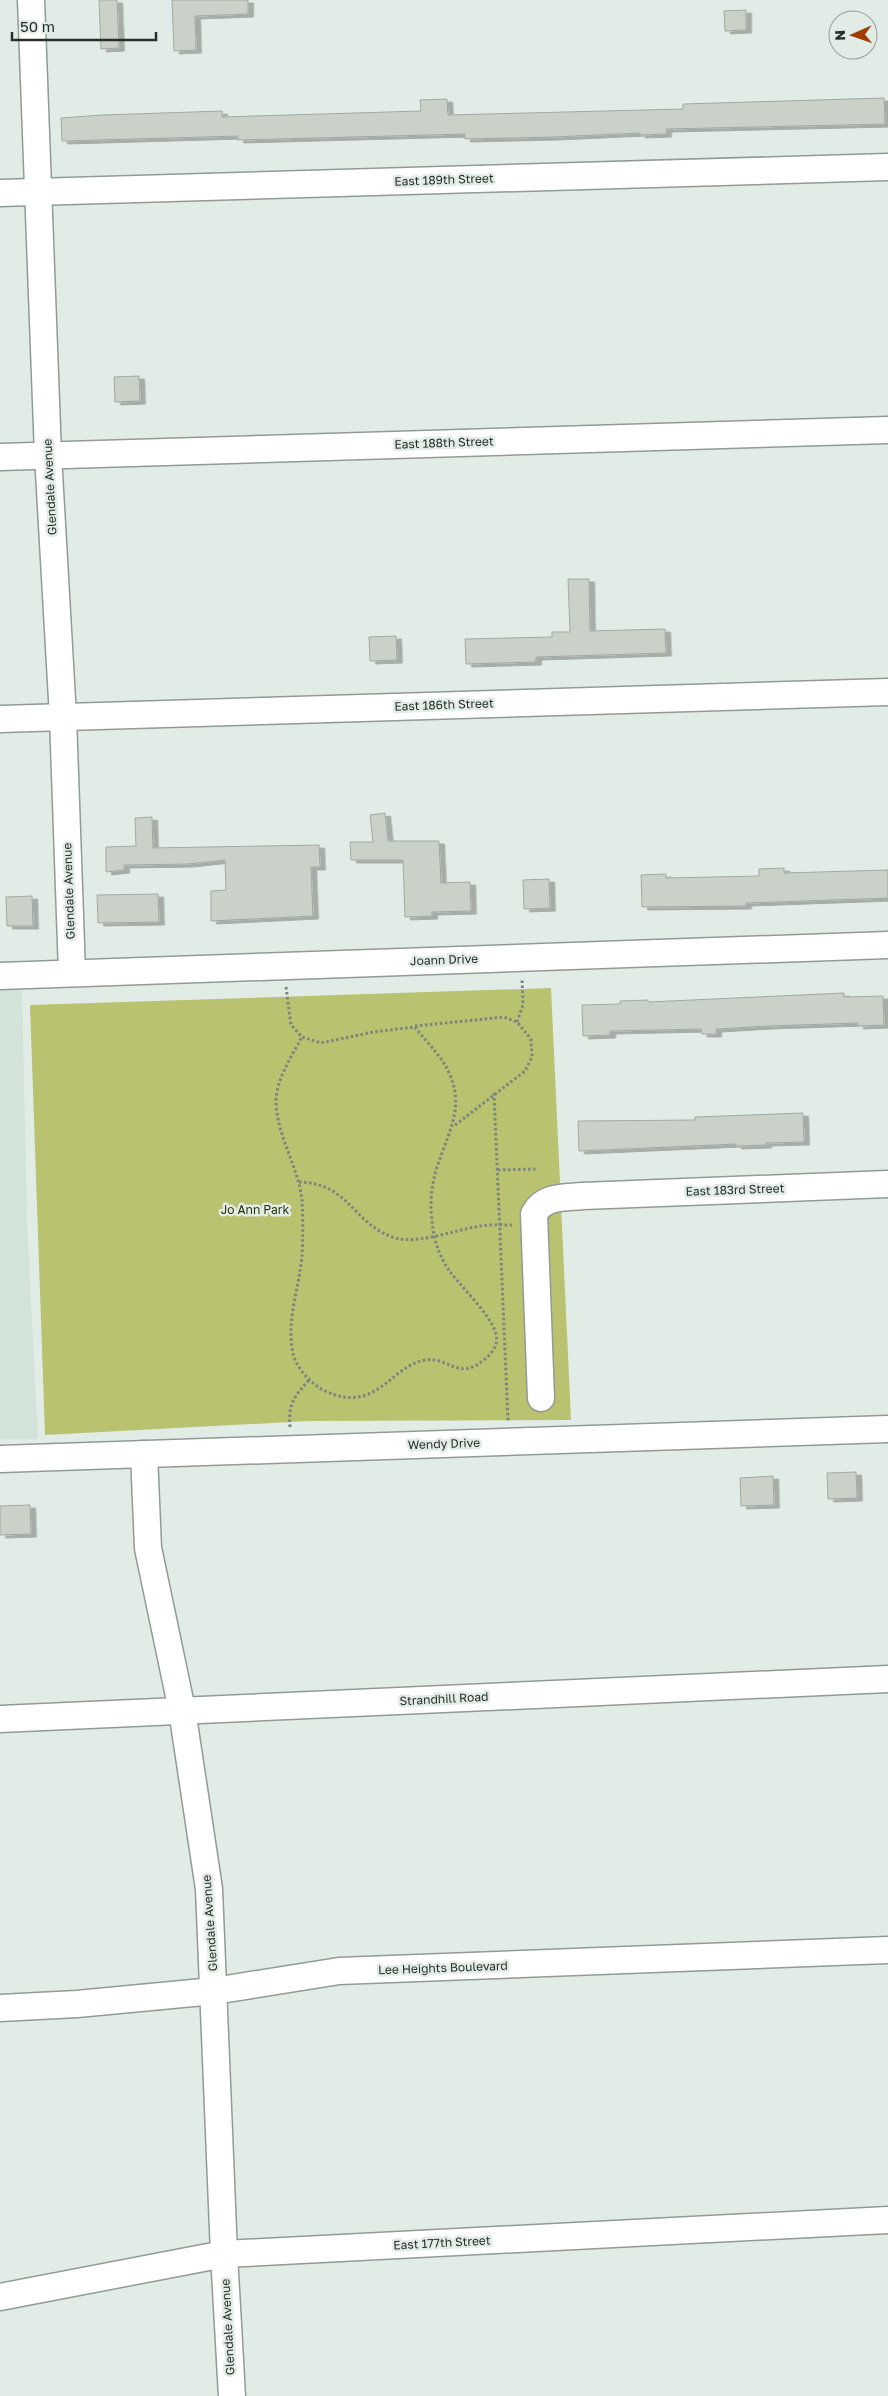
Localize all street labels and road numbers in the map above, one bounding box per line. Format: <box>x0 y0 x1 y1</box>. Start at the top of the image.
street label: East 189th Street <box>394 170 494 189</box>
street label: East 188th Street <box>394 433 494 452</box>
street label: Glendale Avenue <box>39 438 60 536</box>
street label: East 186th Street <box>394 695 494 714</box>
street label: Glendale Avenue <box>59 842 78 940</box>
street label: Joann Drive <box>410 951 478 968</box>
street label: East 183rd Street <box>685 1180 785 1199</box>
street label: Wendy Drive <box>408 1435 480 1452</box>
street label: Strandhill Road <box>399 1689 489 1708</box>
street label: Glendale Avenue <box>199 1874 220 1972</box>
street label: Lee Heights Boulevard <box>378 1958 508 1977</box>
street label: East 177th Street <box>393 2232 491 2253</box>
street label: Glendale Avenue <box>217 2278 238 2376</box>

